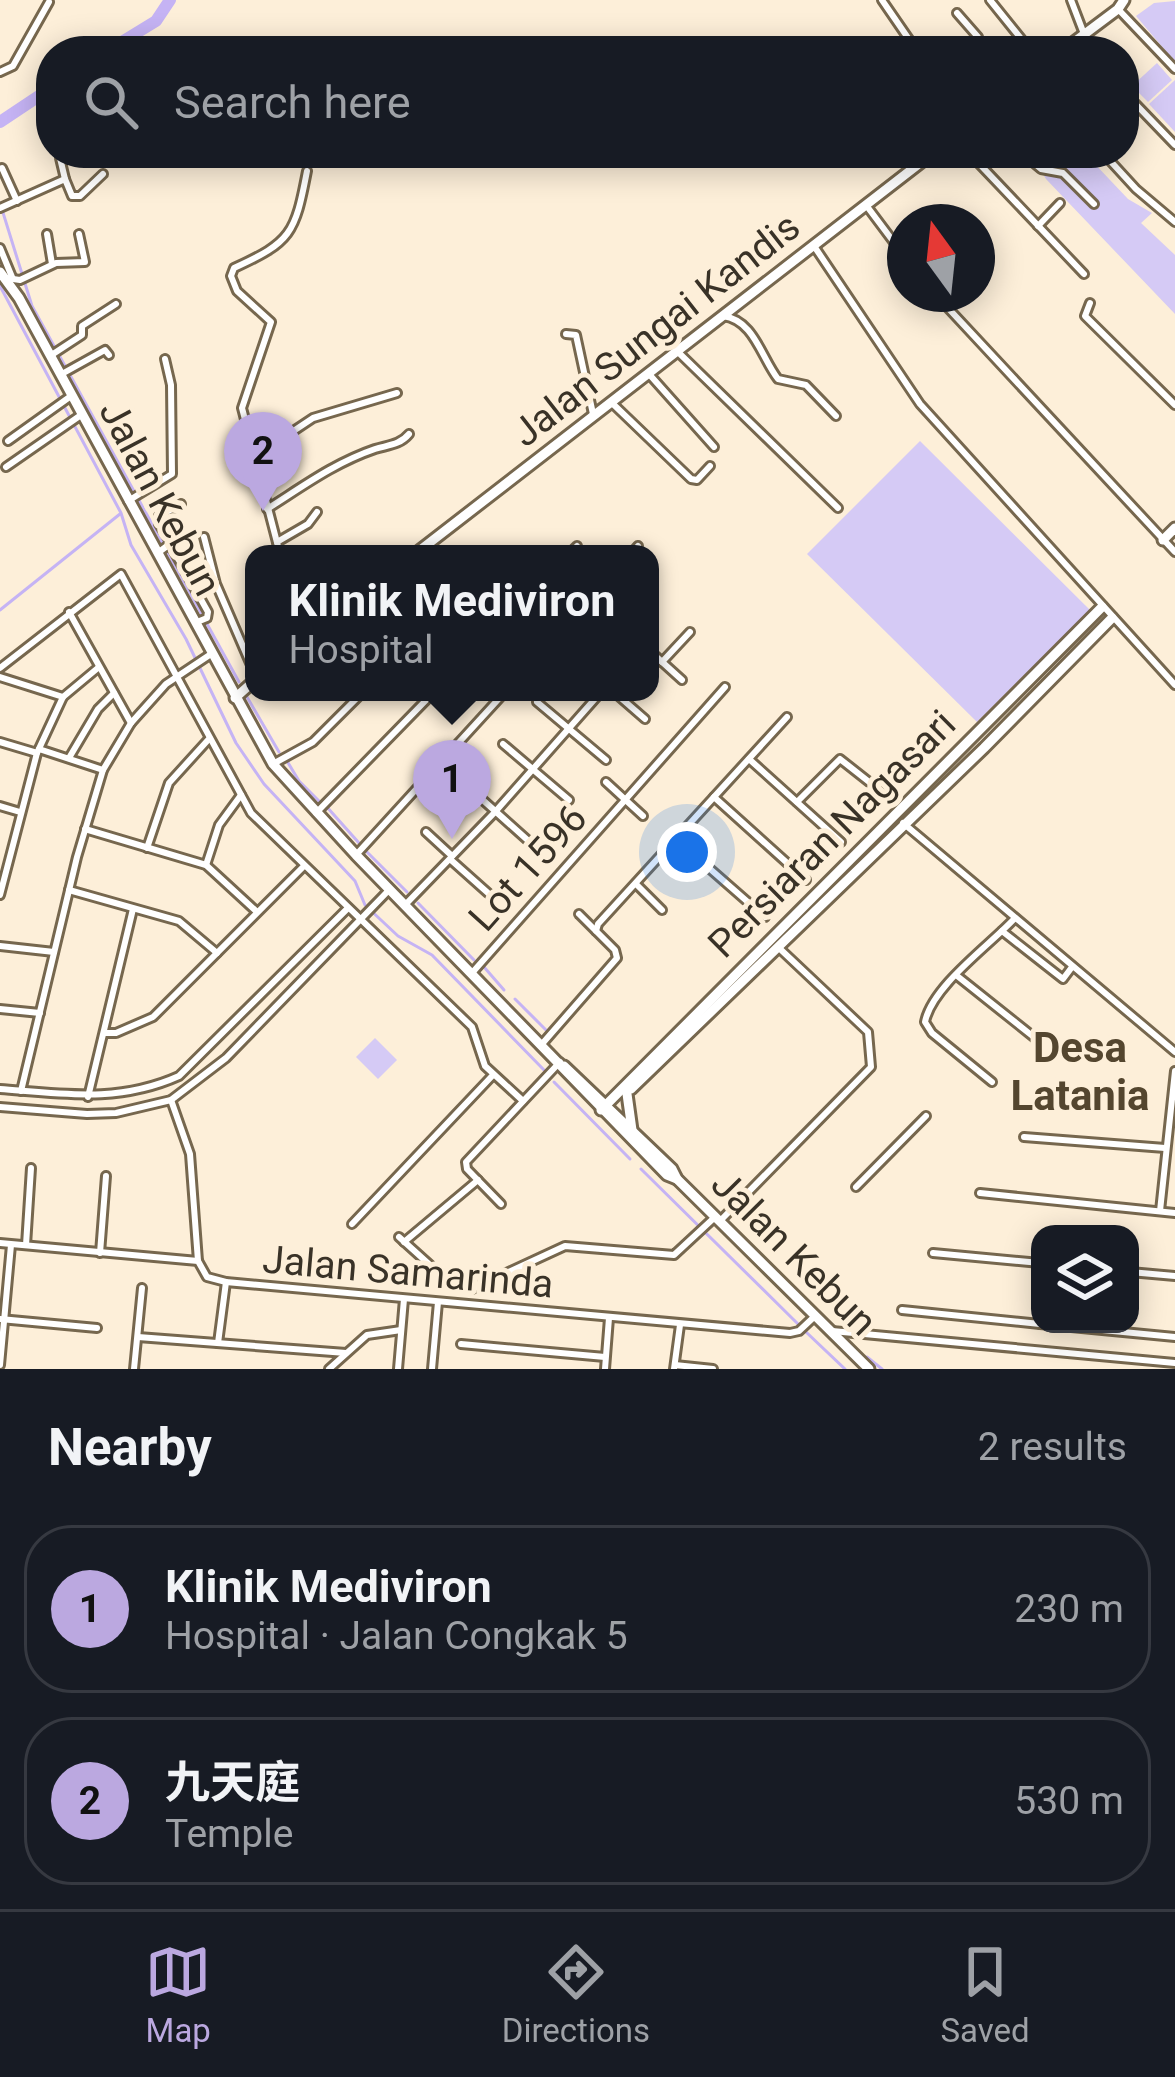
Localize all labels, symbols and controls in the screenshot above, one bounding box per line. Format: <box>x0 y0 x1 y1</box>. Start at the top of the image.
search box <box>36 36 1139 168</box>
icon: search <box>78 69 144 135</box>
text: Search here <box>174 76 411 129</box>
street label: Jalan Sungai Kandis <box>503 204 809 456</box>
north arrow <box>887 204 995 312</box>
street label: Jalan Kebun <box>89 393 231 603</box>
pin: 2 <box>224 412 302 511</box>
popup <box>245 545 659 701</box>
text: Klinik Mediviron <box>289 574 615 627</box>
text: Hospital <box>289 627 434 673</box>
street label: Persiaran Nagasari <box>699 701 965 967</box>
pin: 1 <box>413 740 491 839</box>
street label: Lot 1596 <box>460 796 596 940</box>
your location <box>657 822 717 882</box>
district label: Desa Latania <box>1010 1023 1150 1120</box>
street label: Jalan Kebun <box>702 1161 886 1345</box>
map controls <box>1031 1225 1139 1333</box>
button: layers <box>1031 1225 1139 1333</box>
street label: Jalan Samarinda <box>261 1236 555 1308</box>
text: Nearby <box>48 1418 212 1477</box>
text: 2 results <box>978 1424 1127 1470</box>
text: Klinik Mediviron <box>165 1560 492 1613</box>
text: 1 <box>79 1586 101 1632</box>
text: 230 m <box>1014 1586 1124 1632</box>
text: Hospital · Jalan Congkak 5 <box>165 1613 628 1659</box>
text: 九天庭 <box>165 1756 300 1809</box>
text: 2 <box>79 1778 101 1824</box>
text: 530 m <box>1014 1778 1124 1824</box>
text: Temple <box>165 1811 293 1857</box>
tab: Map <box>145 1939 211 2050</box>
tab: Directions <box>502 1939 650 2050</box>
tab: Saved <box>941 1939 1030 2050</box>

